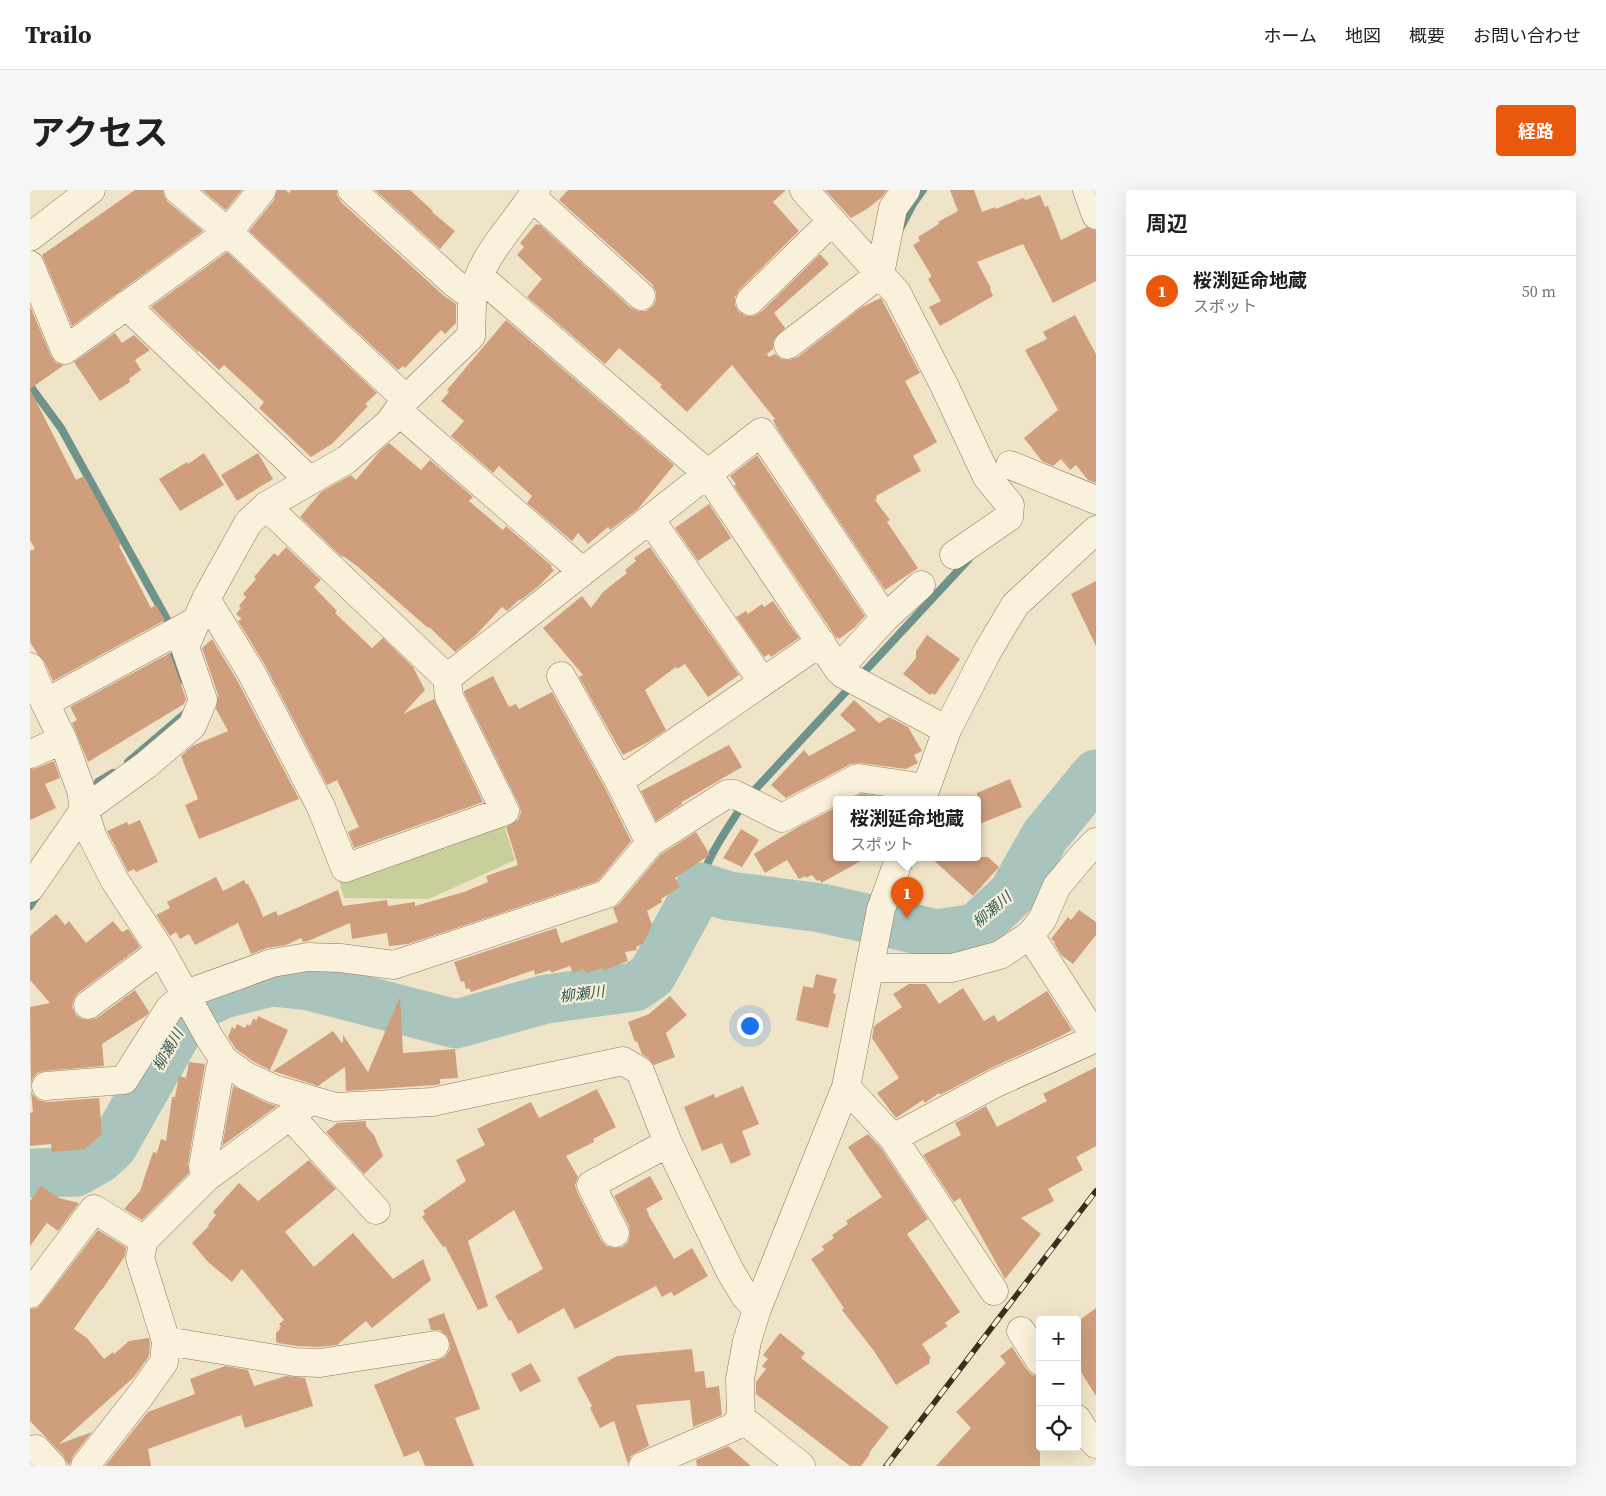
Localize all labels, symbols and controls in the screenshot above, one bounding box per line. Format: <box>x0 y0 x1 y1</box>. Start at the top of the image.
text: Trailo <box>25 18 92 51</box>
text: ホーム <box>1264 23 1317 48</box>
text: 地図 <box>1345 23 1381 48</box>
text: 概要 <box>1409 23 1445 48</box>
text: お問い合わせ <box>1473 23 1581 48</box>
button: 経路 <box>1496 105 1576 156</box>
text: アクセス <box>30 109 168 157</box>
text: 周辺 <box>1146 209 1188 238</box>
text: 桜渕延命地蔵 <box>1193 267 1307 293</box>
text: 1 <box>1158 280 1166 302</box>
text: 50 m <box>1522 280 1556 302</box>
text: スポット <box>1193 295 1257 317</box>
popup <box>833 796 981 861</box>
text: 桜渕延命地蔵 <box>850 805 964 831</box>
text: スポット <box>850 833 914 855</box>
pin: 1 <box>891 877 923 918</box>
water label: 柳瀬川 <box>968 886 1017 932</box>
water label: 柳瀬川 <box>558 980 608 1007</box>
your location <box>737 1013 763 1039</box>
water label: 柳瀬川 <box>147 1023 189 1074</box>
map controls <box>1036 1316 1081 1451</box>
button: + <box>1036 1316 1081 1361</box>
button: − <box>1036 1361 1081 1406</box>
button: locate <box>1036 1406 1081 1451</box>

